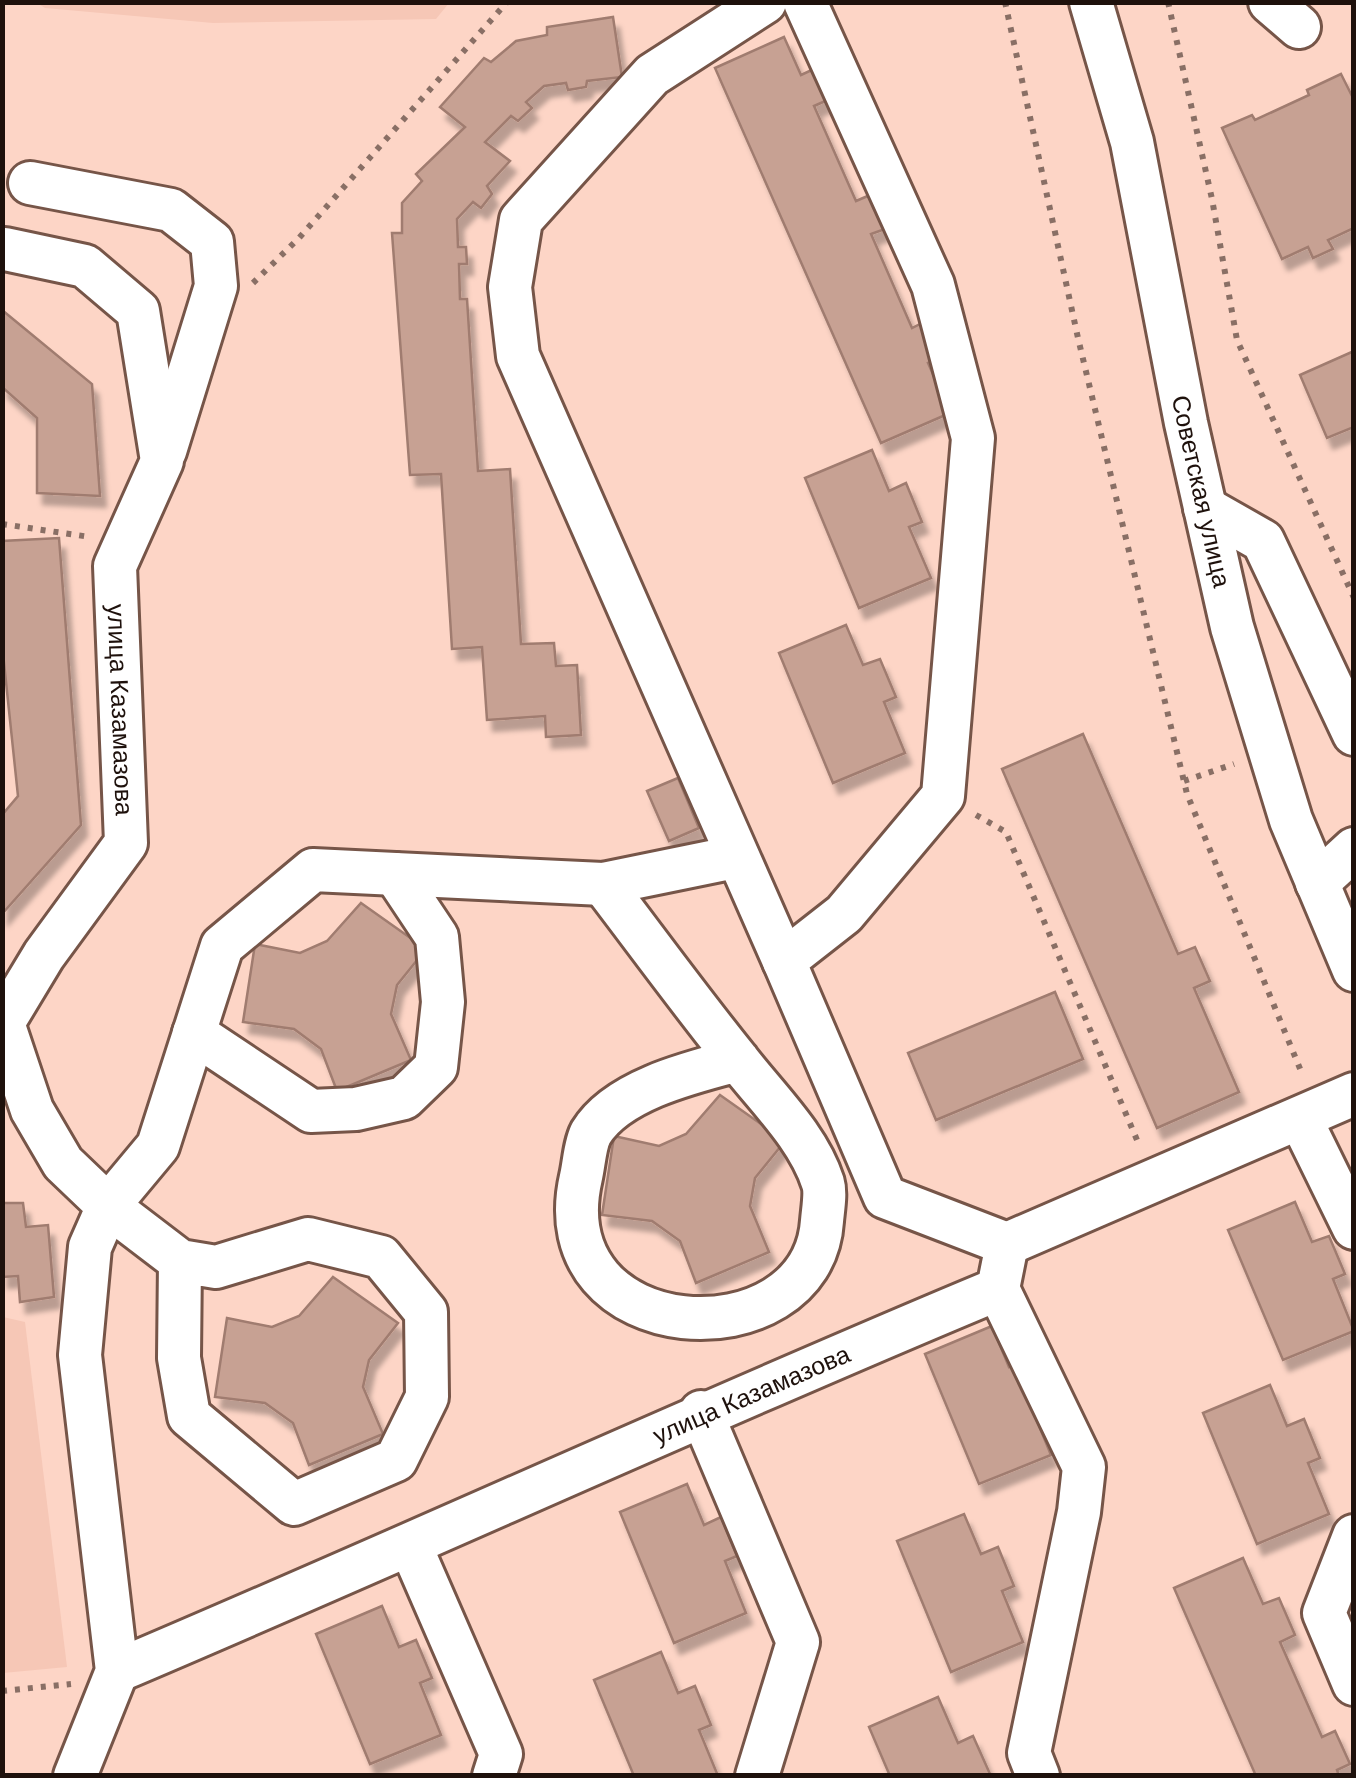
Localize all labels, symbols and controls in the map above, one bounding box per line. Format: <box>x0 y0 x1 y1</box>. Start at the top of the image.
street label: Советская улица <box>1164 392 1239 591</box>
street label: улица Казамазова <box>100 603 141 816</box>
street label: улица Казамазова <box>648 1337 855 1452</box>

